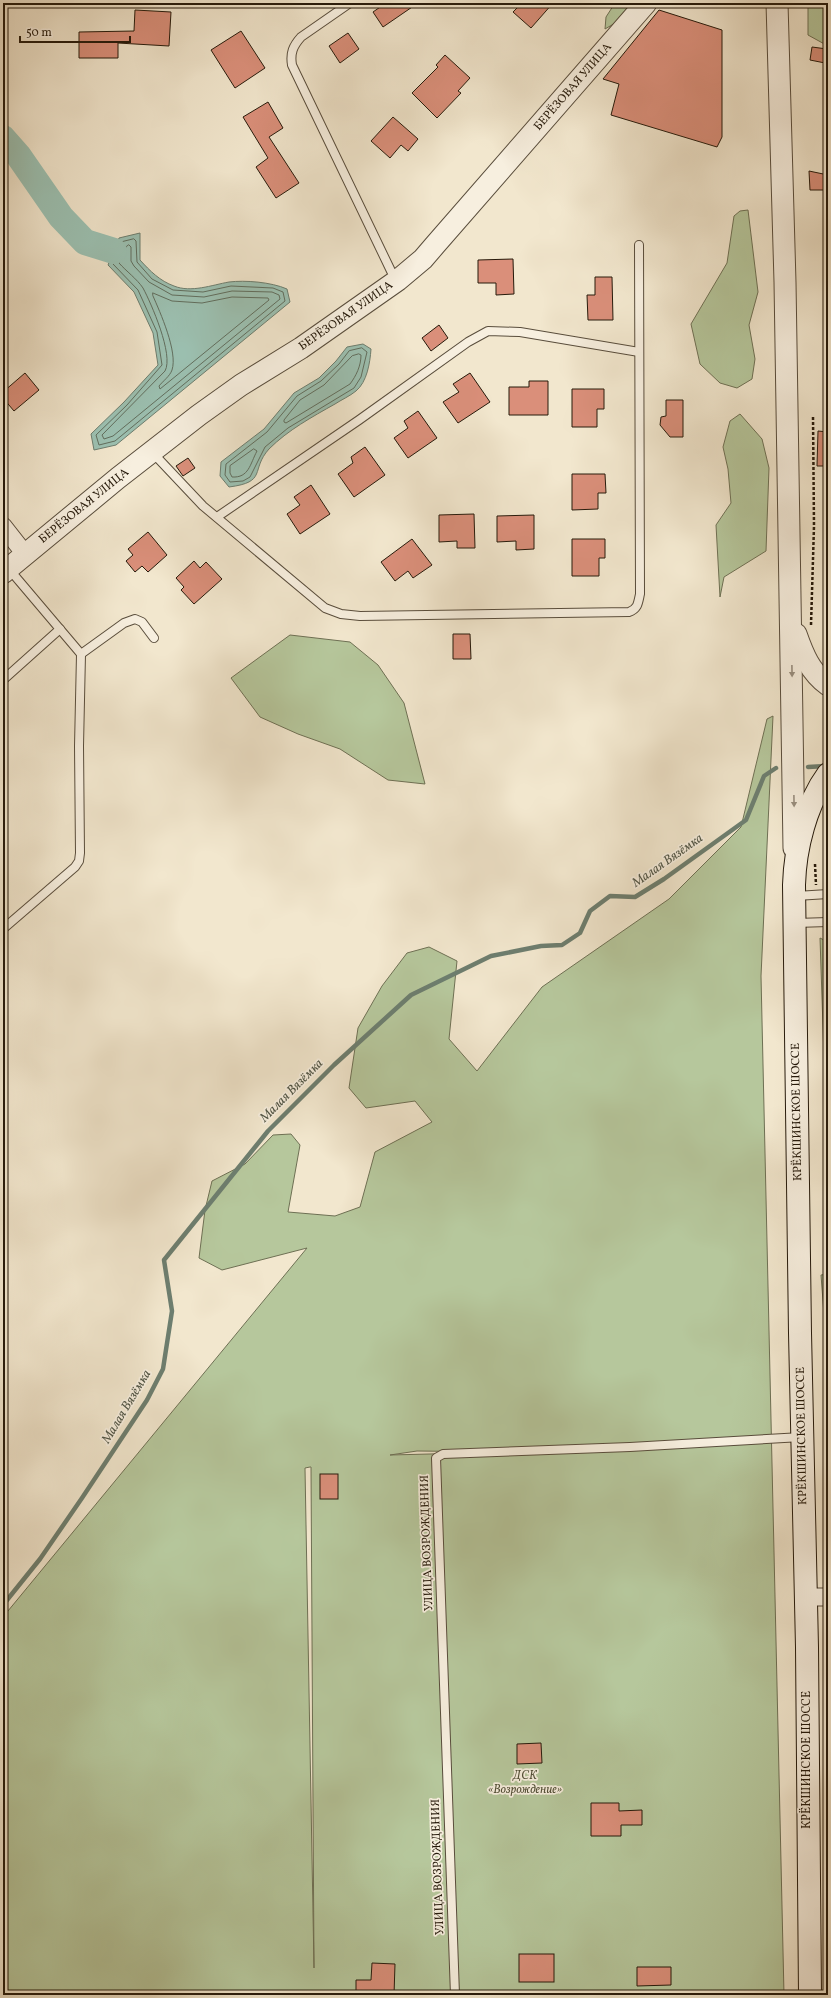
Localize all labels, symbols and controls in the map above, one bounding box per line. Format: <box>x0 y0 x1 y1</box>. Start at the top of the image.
scale bar <box>20 18 130 44</box>
text: 50 m <box>26 25 52 41</box>
street label: БЕРЁЗОВАЯ УЛИЦА <box>530 39 616 134</box>
street label: БЕРЁЗОВАЯ УЛИЦА <box>295 276 397 355</box>
street label: БЕРЁЗОВАЯ УЛИЦА <box>35 464 133 547</box>
one-way arrow <box>788 665 795 677</box>
one-way arrow <box>791 795 797 808</box>
water label: Малая Вязёмка <box>628 830 707 893</box>
street label: КРЁКШИНСКОЕ ШОССЕ <box>787 1043 806 1181</box>
water label: Малая Вязёмка <box>256 1055 328 1127</box>
water label: Малая Вязёмка <box>97 1367 156 1448</box>
street label: КРЁКШИНСКОЕ ШОССЕ <box>792 1367 811 1505</box>
street label: УЛИЦА ВОЗРОЖДЕНИЯ <box>417 1474 437 1611</box>
street label: КРЁКШИНСКОЕ ШОССЕ <box>798 1691 815 1829</box>
park label: ДСК «Возрождение» <box>488 1768 562 1798</box>
street label: УЛИЦА ВОЗРОЖДЕНИЯ <box>428 1798 448 1935</box>

